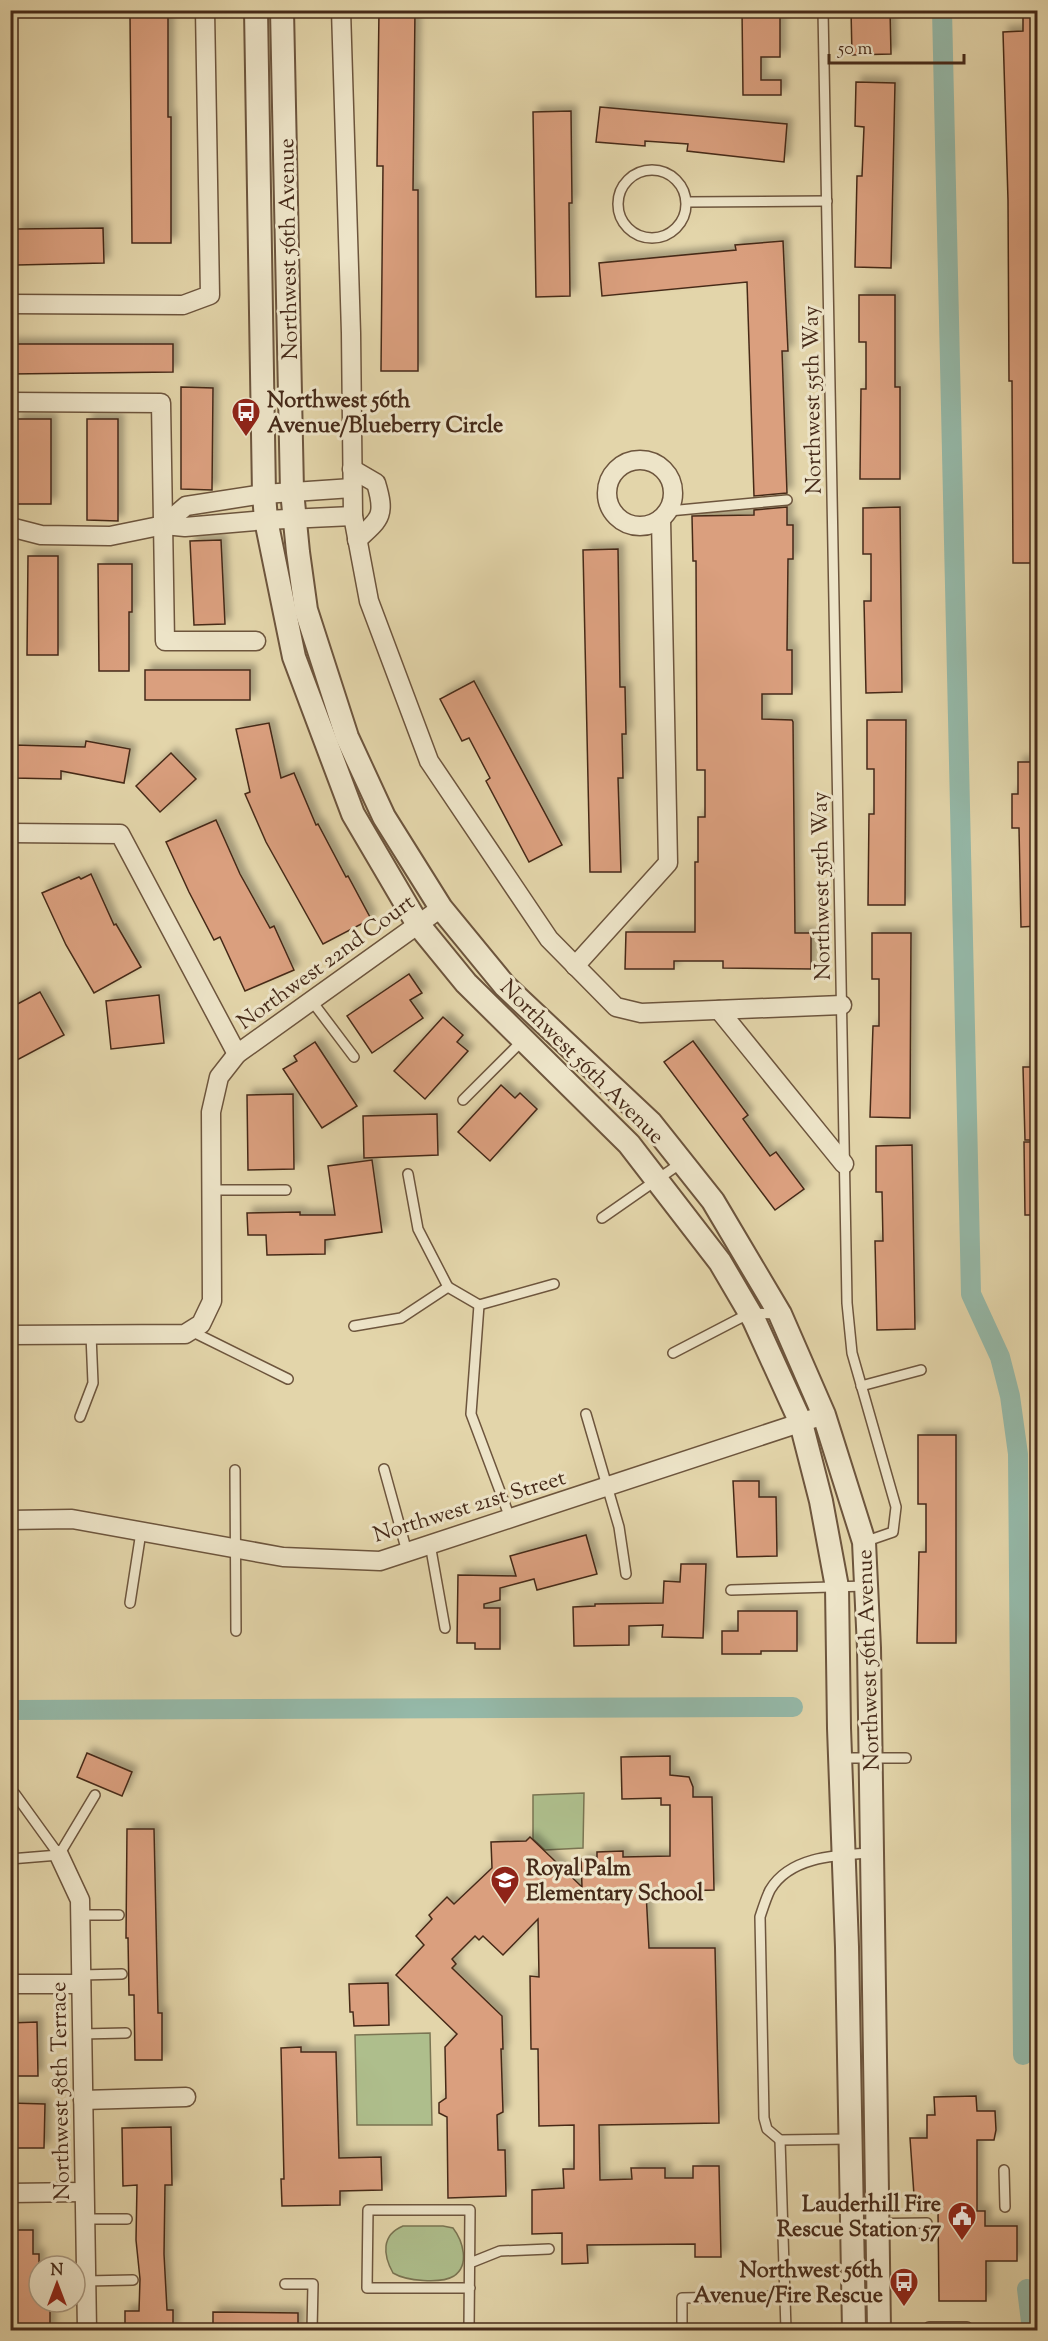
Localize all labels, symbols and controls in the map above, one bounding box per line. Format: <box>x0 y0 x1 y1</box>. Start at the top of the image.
scale bar <box>829 27 964 65</box>
text: 50 m <box>837 37 873 63</box>
street label: Northwest 56th Avenue <box>272 138 308 360</box>
street label: Northwest 55th Way <box>796 305 832 495</box>
place label: Northwest 56th Avenue/Blueberry Circle <box>267 386 503 443</box>
bus stop icon: Northwest 56th Avenue/Blueberry Circle <box>230 396 262 438</box>
street label: Northwest 55th Way <box>805 791 841 981</box>
street label: Northwest 22nd Court <box>231 888 423 1039</box>
street label: Northwest 56th Avenue <box>491 973 671 1153</box>
street label: Northwest 21st Street <box>370 1463 571 1552</box>
street label: Northwest 56th Avenue <box>850 1549 890 1771</box>
place label: Royal Palm Elementary School <box>526 1854 704 1911</box>
school or university icon: Royal Palm Elementary School <box>489 1864 521 1906</box>
street label: Northwest 58th Terrace <box>44 1981 80 2201</box>
place label: Lauderhill Fire Rescue Station 57 <box>777 2190 942 2247</box>
public building icon: Lauderhill Fire Rescue Station 57 <box>946 2200 978 2242</box>
north arrow <box>27 2254 87 2314</box>
place label: Northwest 56th Avenue/Fire Rescue <box>693 2256 883 2313</box>
text: N <box>51 2260 64 2283</box>
bus stop icon: Northwest 56th Avenue/Fire Rescue <box>888 2266 920 2308</box>

